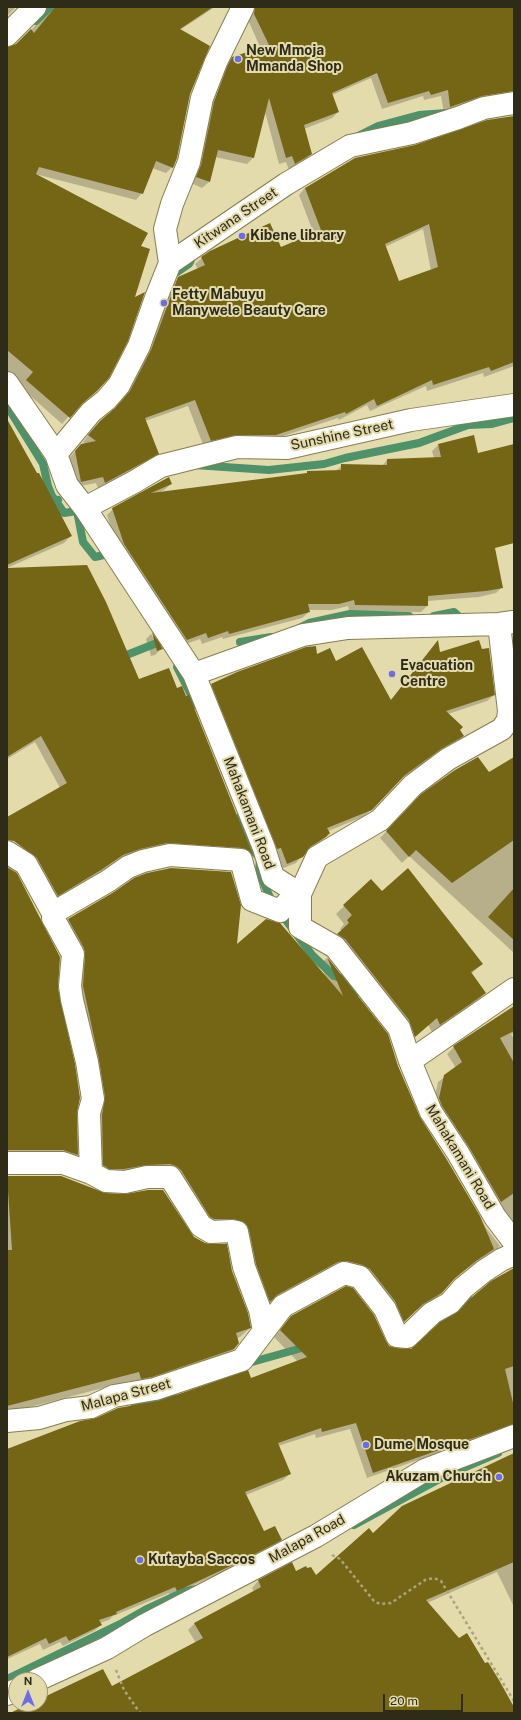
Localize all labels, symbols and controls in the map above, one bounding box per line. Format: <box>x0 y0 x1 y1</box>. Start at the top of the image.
place label: New Mmoja Mmanda Shop <box>246 43 342 76</box>
marker: New Mmoja Mmanda Shop <box>233 54 243 64</box>
street label: Kitwana Street <box>191 184 281 252</box>
place label: Kibene library <box>250 228 344 244</box>
marker: Kibene library <box>237 231 247 241</box>
place label: Fetty Mabuyu Manywele Beauty Care <box>172 287 326 320</box>
marker: Fetty Mabuyu Manywele Beauty Care <box>159 298 169 308</box>
street label: Sunshine Street <box>289 416 395 454</box>
place label: Evacuation Centre <box>400 658 473 690</box>
marker: Evacuation Centre <box>387 669 397 679</box>
street label: Mahakamani Road <box>220 754 278 872</box>
street label: Mahakamani Road <box>422 1102 498 1212</box>
street label: Malapa Street <box>79 1375 173 1415</box>
place label: Dume Mosque <box>374 1437 469 1453</box>
marker: Dume Mosque <box>361 1440 371 1450</box>
place label: Akuzam Church <box>385 1469 491 1485</box>
marker: Akuzam Church <box>494 1472 504 1482</box>
street label: Malapa Road <box>266 1511 348 1567</box>
place label: Kutayba Saccos <box>148 1552 255 1568</box>
marker: Kutayba Saccos <box>135 1555 145 1565</box>
north arrow <box>8 1672 48 1712</box>
text: N <box>24 1675 32 1687</box>
scale bar <box>385 1686 465 1712</box>
text: 20 m <box>390 1694 418 1708</box>

